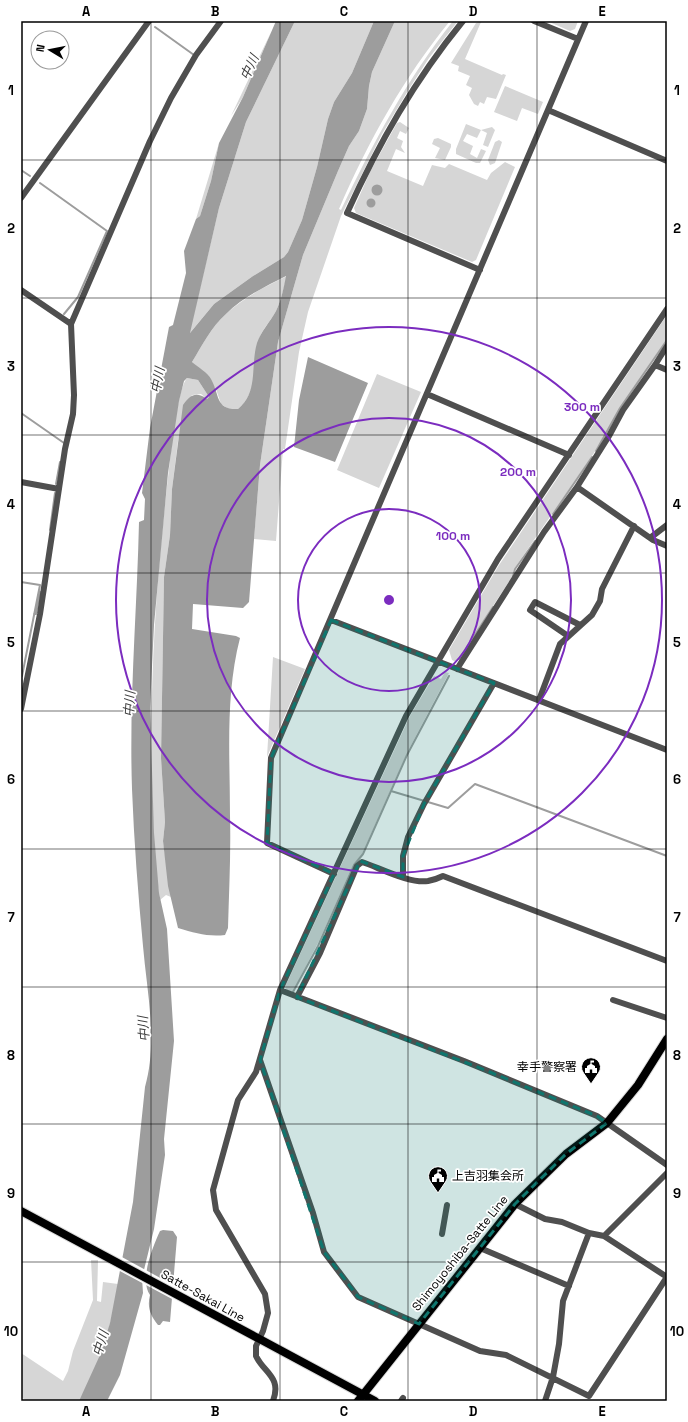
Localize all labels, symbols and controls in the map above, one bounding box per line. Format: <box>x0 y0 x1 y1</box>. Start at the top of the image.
text: A <box>82 3 91 20</box>
text: B <box>211 3 220 20</box>
text: C <box>340 3 348 20</box>
text: D <box>469 3 478 20</box>
text: E <box>598 3 606 20</box>
north arrow <box>30 30 70 70</box>
text: N <box>33 43 48 53</box>
water label: 中川 <box>236 50 263 83</box>
text: 1 <box>8 82 14 99</box>
text: 1 <box>674 82 680 99</box>
text: 2 <box>7 220 15 237</box>
text: 2 <box>673 220 681 237</box>
text: 3 <box>7 358 15 375</box>
text: 3 <box>673 358 681 375</box>
water label: 中川 <box>147 364 169 394</box>
text: 300 m <box>564 399 600 415</box>
text: 200 m <box>500 464 536 480</box>
text: 4 <box>7 496 15 513</box>
text: 4 <box>673 496 681 513</box>
text: 100 m <box>436 528 470 544</box>
centre of rings <box>382 593 396 607</box>
text: 5 <box>7 634 15 651</box>
text: 5 <box>673 634 681 651</box>
water label: 中川 <box>120 689 139 717</box>
text: 6 <box>7 771 15 788</box>
text: 6 <box>673 771 681 788</box>
text: 7 <box>7 909 15 926</box>
text: 7 <box>673 909 681 926</box>
water label: 中川 <box>134 1013 153 1043</box>
text: 8 <box>7 1047 15 1064</box>
text: 8 <box>673 1047 681 1064</box>
public building icon: 幸手警察署 <box>580 1056 602 1084</box>
place label: 幸手警察署 <box>517 1059 577 1075</box>
public building icon: 上吉羽集会所 <box>427 1165 449 1193</box>
place label: 上吉羽集会所 <box>452 1168 524 1184</box>
text: 9 <box>7 1185 15 1202</box>
text: 9 <box>673 1185 681 1202</box>
street label: Shimoyoshiba-Satte Line <box>408 1192 512 1314</box>
street label: Satte-Sakai Line <box>158 1266 248 1326</box>
text: 10 <box>4 1323 18 1340</box>
text: 10 <box>670 1323 684 1340</box>
water label: 中川 <box>89 1326 113 1358</box>
text: A <box>82 1403 91 1420</box>
text: B <box>211 1403 220 1420</box>
text: C <box>340 1403 348 1420</box>
text: D <box>469 1403 478 1420</box>
text: E <box>598 1403 606 1420</box>

